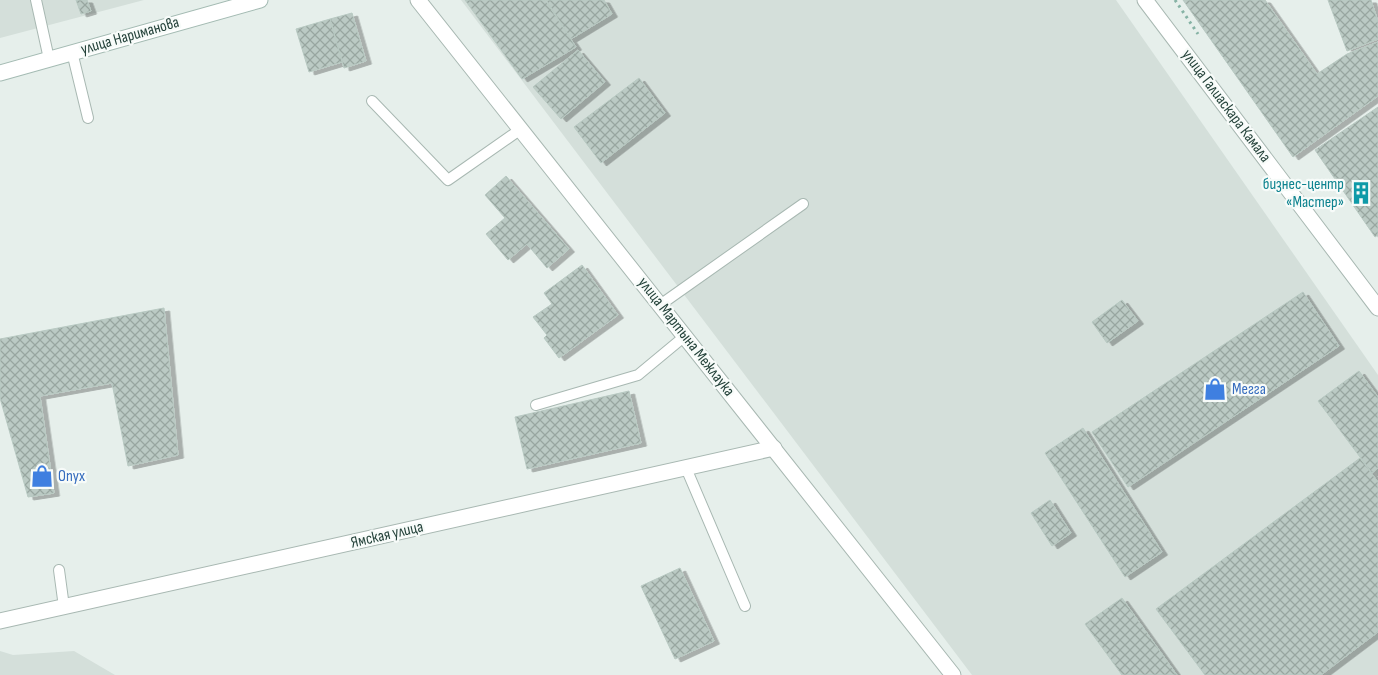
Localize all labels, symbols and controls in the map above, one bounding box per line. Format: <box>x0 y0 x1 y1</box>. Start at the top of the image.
street label: улица Нариманова <box>79 13 181 59</box>
street label: улица Галиаскара Камала <box>1177 46 1275 166</box>
place label: бизнес-центр «Мастер» <box>1263 175 1344 212</box>
building icon: бизнес-центр «Мастер» <box>1348 180 1374 206</box>
street label: улица Мартына Межлаука <box>634 274 738 400</box>
shop icon: Мегга <box>1202 376 1228 402</box>
place label: Мегга <box>1232 380 1266 399</box>
shop icon: Onyx <box>29 463 55 489</box>
place label: Onyx <box>58 467 85 486</box>
street label: Ямская улица <box>349 517 425 553</box>

